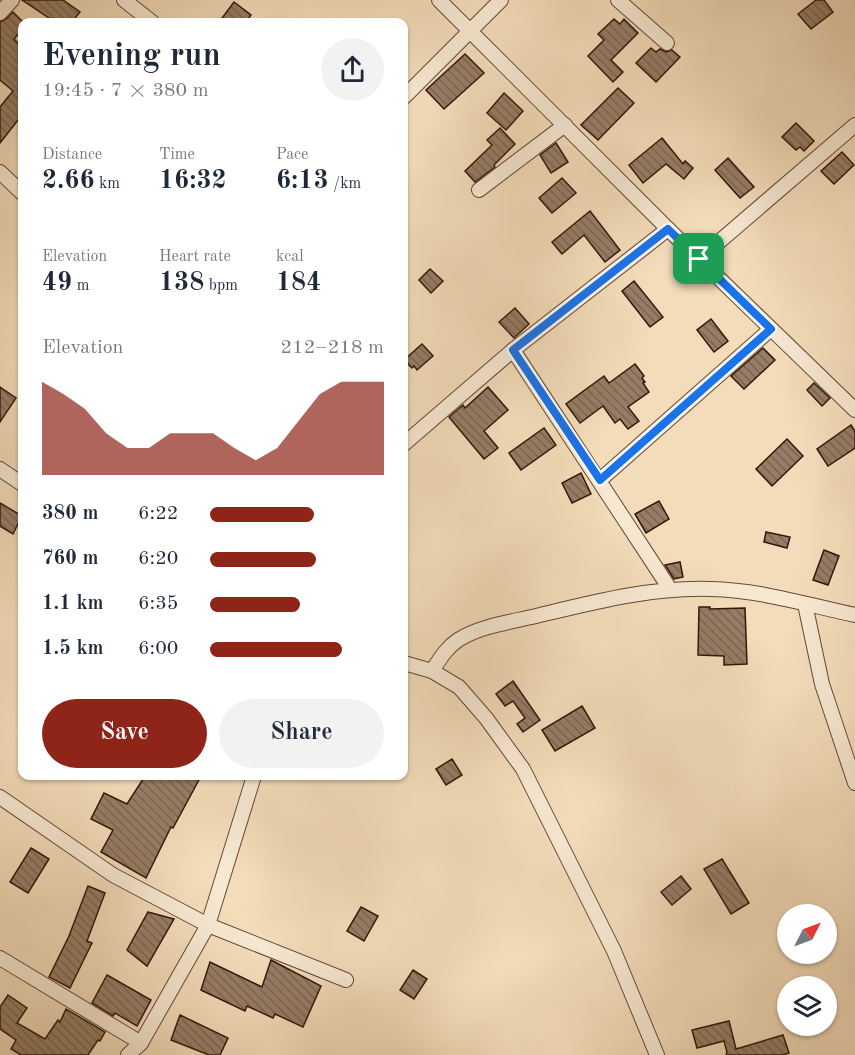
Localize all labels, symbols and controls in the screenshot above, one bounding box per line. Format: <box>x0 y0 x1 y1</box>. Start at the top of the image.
button: share <box>321 38 384 101</box>
text: Evening run <box>42 40 221 73</box>
text: 19:45 · 7 × 380 m <box>42 81 209 101</box>
text: Distance <box>42 147 102 163</box>
text: Time <box>159 147 195 163</box>
text: Pace <box>276 147 308 163</box>
text: 2.66 <box>42 168 95 194</box>
text: 16:32 <box>159 168 227 194</box>
text: 6:13 <box>276 168 329 194</box>
text: km <box>95 176 120 192</box>
text: /km <box>329 176 361 192</box>
pin <box>673 233 724 284</box>
icon: arrive <box>682 242 715 275</box>
text: Elevation <box>42 249 107 265</box>
text: Heart rate <box>159 249 231 265</box>
text: kcal <box>276 249 304 265</box>
text: 49 <box>42 270 72 296</box>
text: 138 <box>159 270 204 296</box>
text: 184 <box>276 270 321 296</box>
text: m <box>72 278 89 294</box>
text: bpm <box>204 278 238 294</box>
text: Elevation <box>42 338 123 358</box>
text: 212–218 m <box>281 338 384 358</box>
text: 380 m <box>42 504 98 524</box>
text: 6:22 <box>138 504 178 524</box>
text: 760 m <box>42 549 98 569</box>
text: 6:20 <box>138 549 178 569</box>
text: 1.1 km <box>42 594 104 614</box>
text: 6:35 <box>138 594 178 614</box>
text: 1.5 km <box>42 639 104 659</box>
text: 6:00 <box>138 639 178 659</box>
button: Save <box>42 699 207 768</box>
button: Share <box>219 699 384 768</box>
north arrow <box>777 904 837 964</box>
map controls <box>777 904 837 1036</box>
button: layers <box>777 976 837 1036</box>

